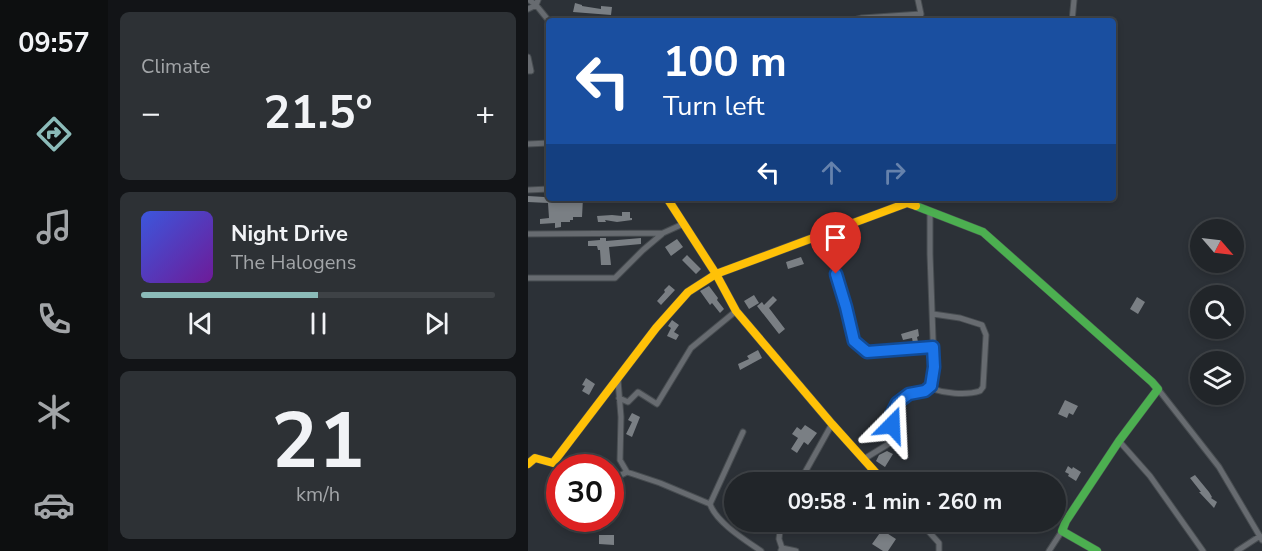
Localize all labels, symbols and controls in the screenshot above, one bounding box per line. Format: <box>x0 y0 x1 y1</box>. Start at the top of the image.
text: 09:57 <box>18 25 90 62</box>
text: 100 m <box>663 34 787 91</box>
icon: left <box>564 42 642 120</box>
text: Climate <box>141 53 210 80</box>
text: 21.5° <box>263 83 373 144</box>
text: Turn left <box>663 88 764 125</box>
text: − <box>141 91 161 136</box>
text: + <box>475 91 495 136</box>
icon: directions <box>33 113 75 155</box>
icon: left <box>752 156 785 189</box>
icon: ahead <box>815 156 848 189</box>
icon: right <box>878 156 911 189</box>
icon: music <box>33 206 75 248</box>
pin <box>810 212 861 274</box>
text: Night Drive <box>231 219 348 249</box>
north arrow <box>1190 219 1244 273</box>
map controls <box>1190 219 1244 405</box>
icon: arrive <box>819 221 852 254</box>
text: The Halogens <box>231 249 356 276</box>
button: search <box>1190 285 1244 339</box>
icon: phone <box>33 298 75 340</box>
icon: previous <box>184 307 217 340</box>
icon: pause <box>302 307 335 340</box>
icon: next <box>420 307 453 340</box>
button: layers <box>1190 351 1244 405</box>
text: 21 <box>271 388 365 495</box>
icon: climate <box>33 391 75 433</box>
position arrow <box>860 393 924 457</box>
speed limit sign: 30 <box>546 454 624 532</box>
text: km/h <box>296 481 340 508</box>
icon: car <box>33 484 75 526</box>
text: 09:58 · 1 min · 260 m <box>788 487 1002 517</box>

